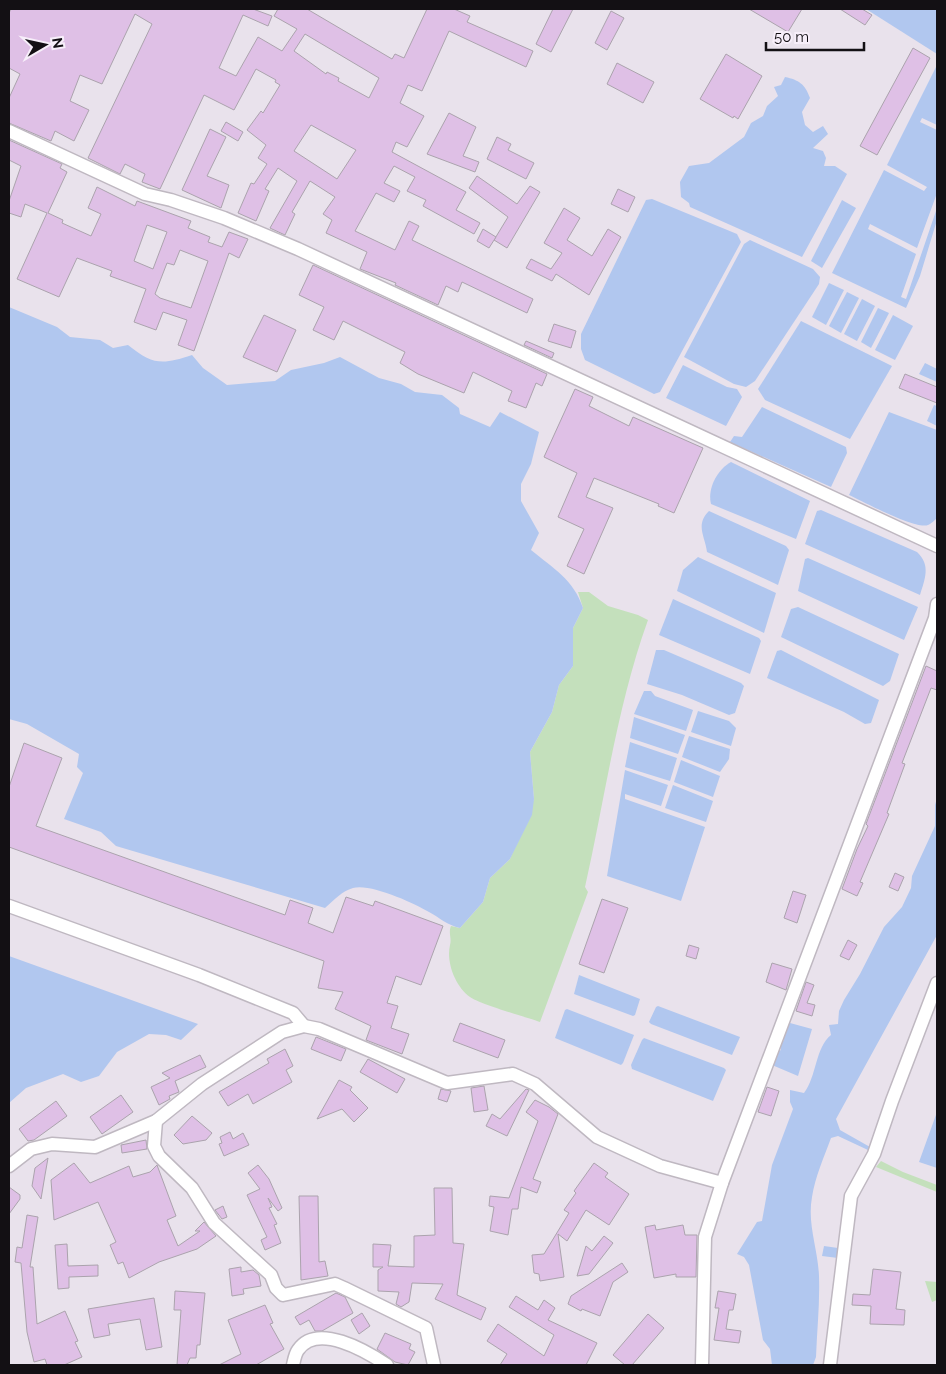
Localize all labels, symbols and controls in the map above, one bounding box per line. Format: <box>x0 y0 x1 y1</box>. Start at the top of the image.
north arrow <box>20 20 70 70</box>
scale bar <box>766 20 864 52</box>
text: 50 m <box>774 28 809 46</box>
text: N <box>49 36 67 49</box>

